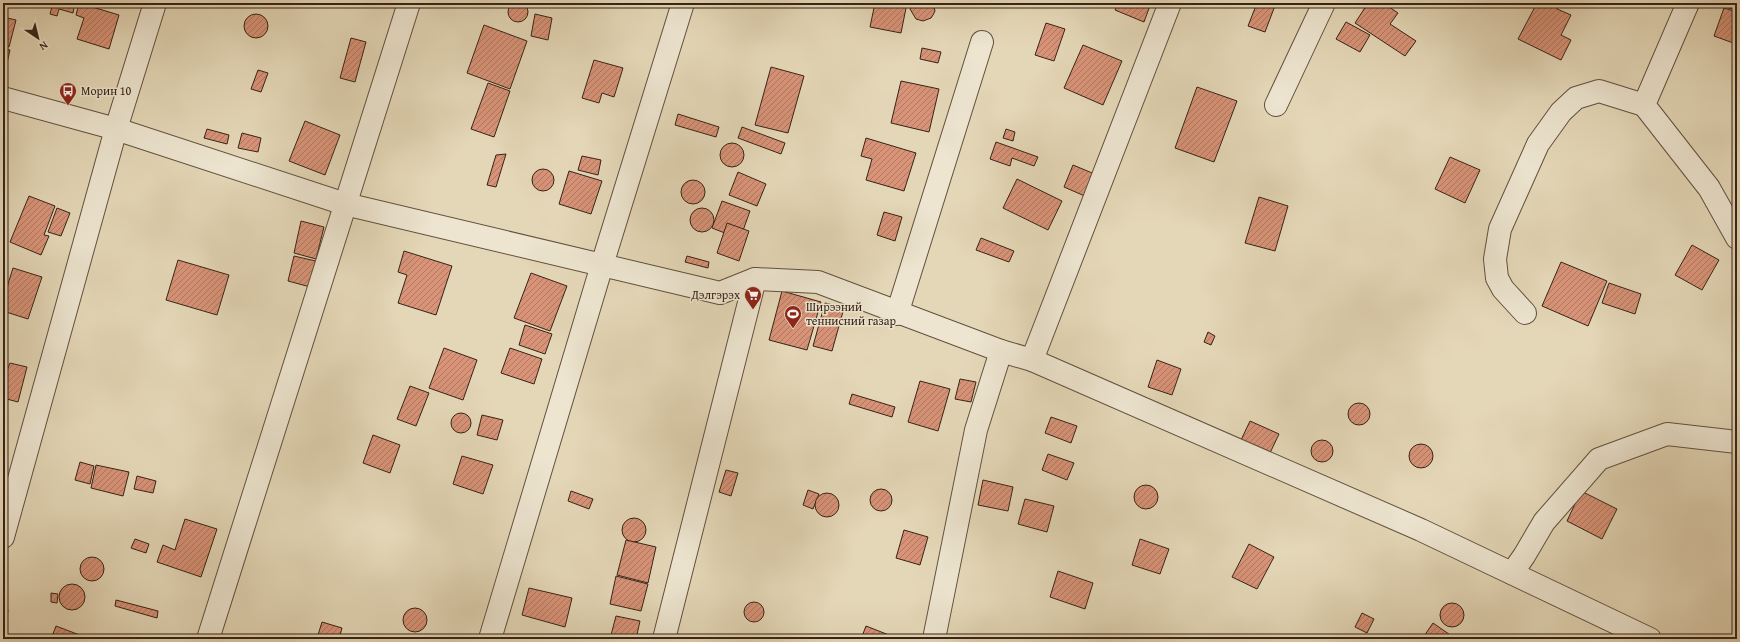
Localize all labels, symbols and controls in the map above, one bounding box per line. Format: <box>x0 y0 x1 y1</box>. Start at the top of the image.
north arrow <box>18 18 58 58</box>
text: N <box>36 38 51 55</box>
bus stop icon: Морин 10 <box>58 81 78 106</box>
place label: Морин 10 <box>81 82 132 99</box>
supermarket icon: Дэлгэрэх <box>743 285 763 310</box>
place label: Дэлгэрэх <box>690 286 741 303</box>
place label: Ширээний теннисний газар <box>806 298 896 329</box>
sports icon: Ширээний теннисний газар <box>783 304 803 329</box>

